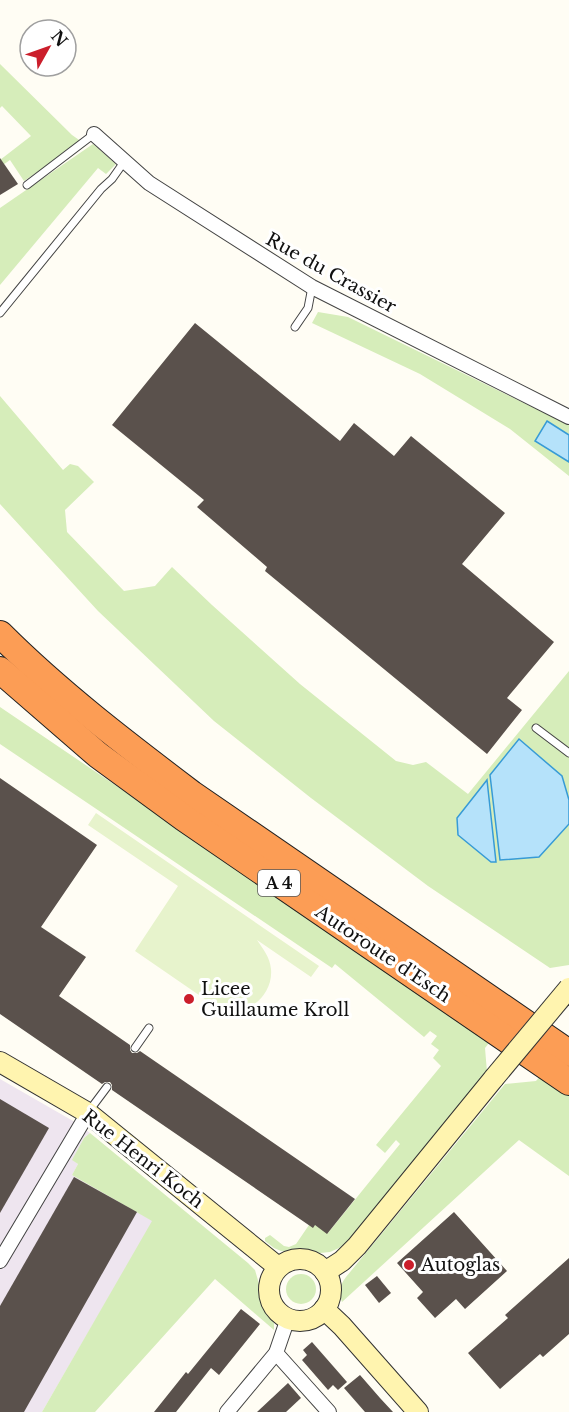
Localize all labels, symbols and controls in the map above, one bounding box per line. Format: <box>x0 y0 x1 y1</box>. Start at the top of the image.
north arrow <box>18 18 78 78</box>
text: N <box>47 26 72 51</box>
street label: Rue du Crassier <box>262 228 400 318</box>
road number: A 4 <box>258 870 300 896</box>
street label: Autoroute d'Esch <box>310 900 455 1007</box>
place label: Licee Guillaume Kroll <box>201 978 349 1021</box>
marker: Licee Guillaume Kroll <box>182 992 196 1006</box>
street label: Rue Henri Koch <box>78 1105 208 1213</box>
place label: Autoglas <box>420 1254 500 1276</box>
marker: Autoglas <box>402 1258 416 1272</box>

